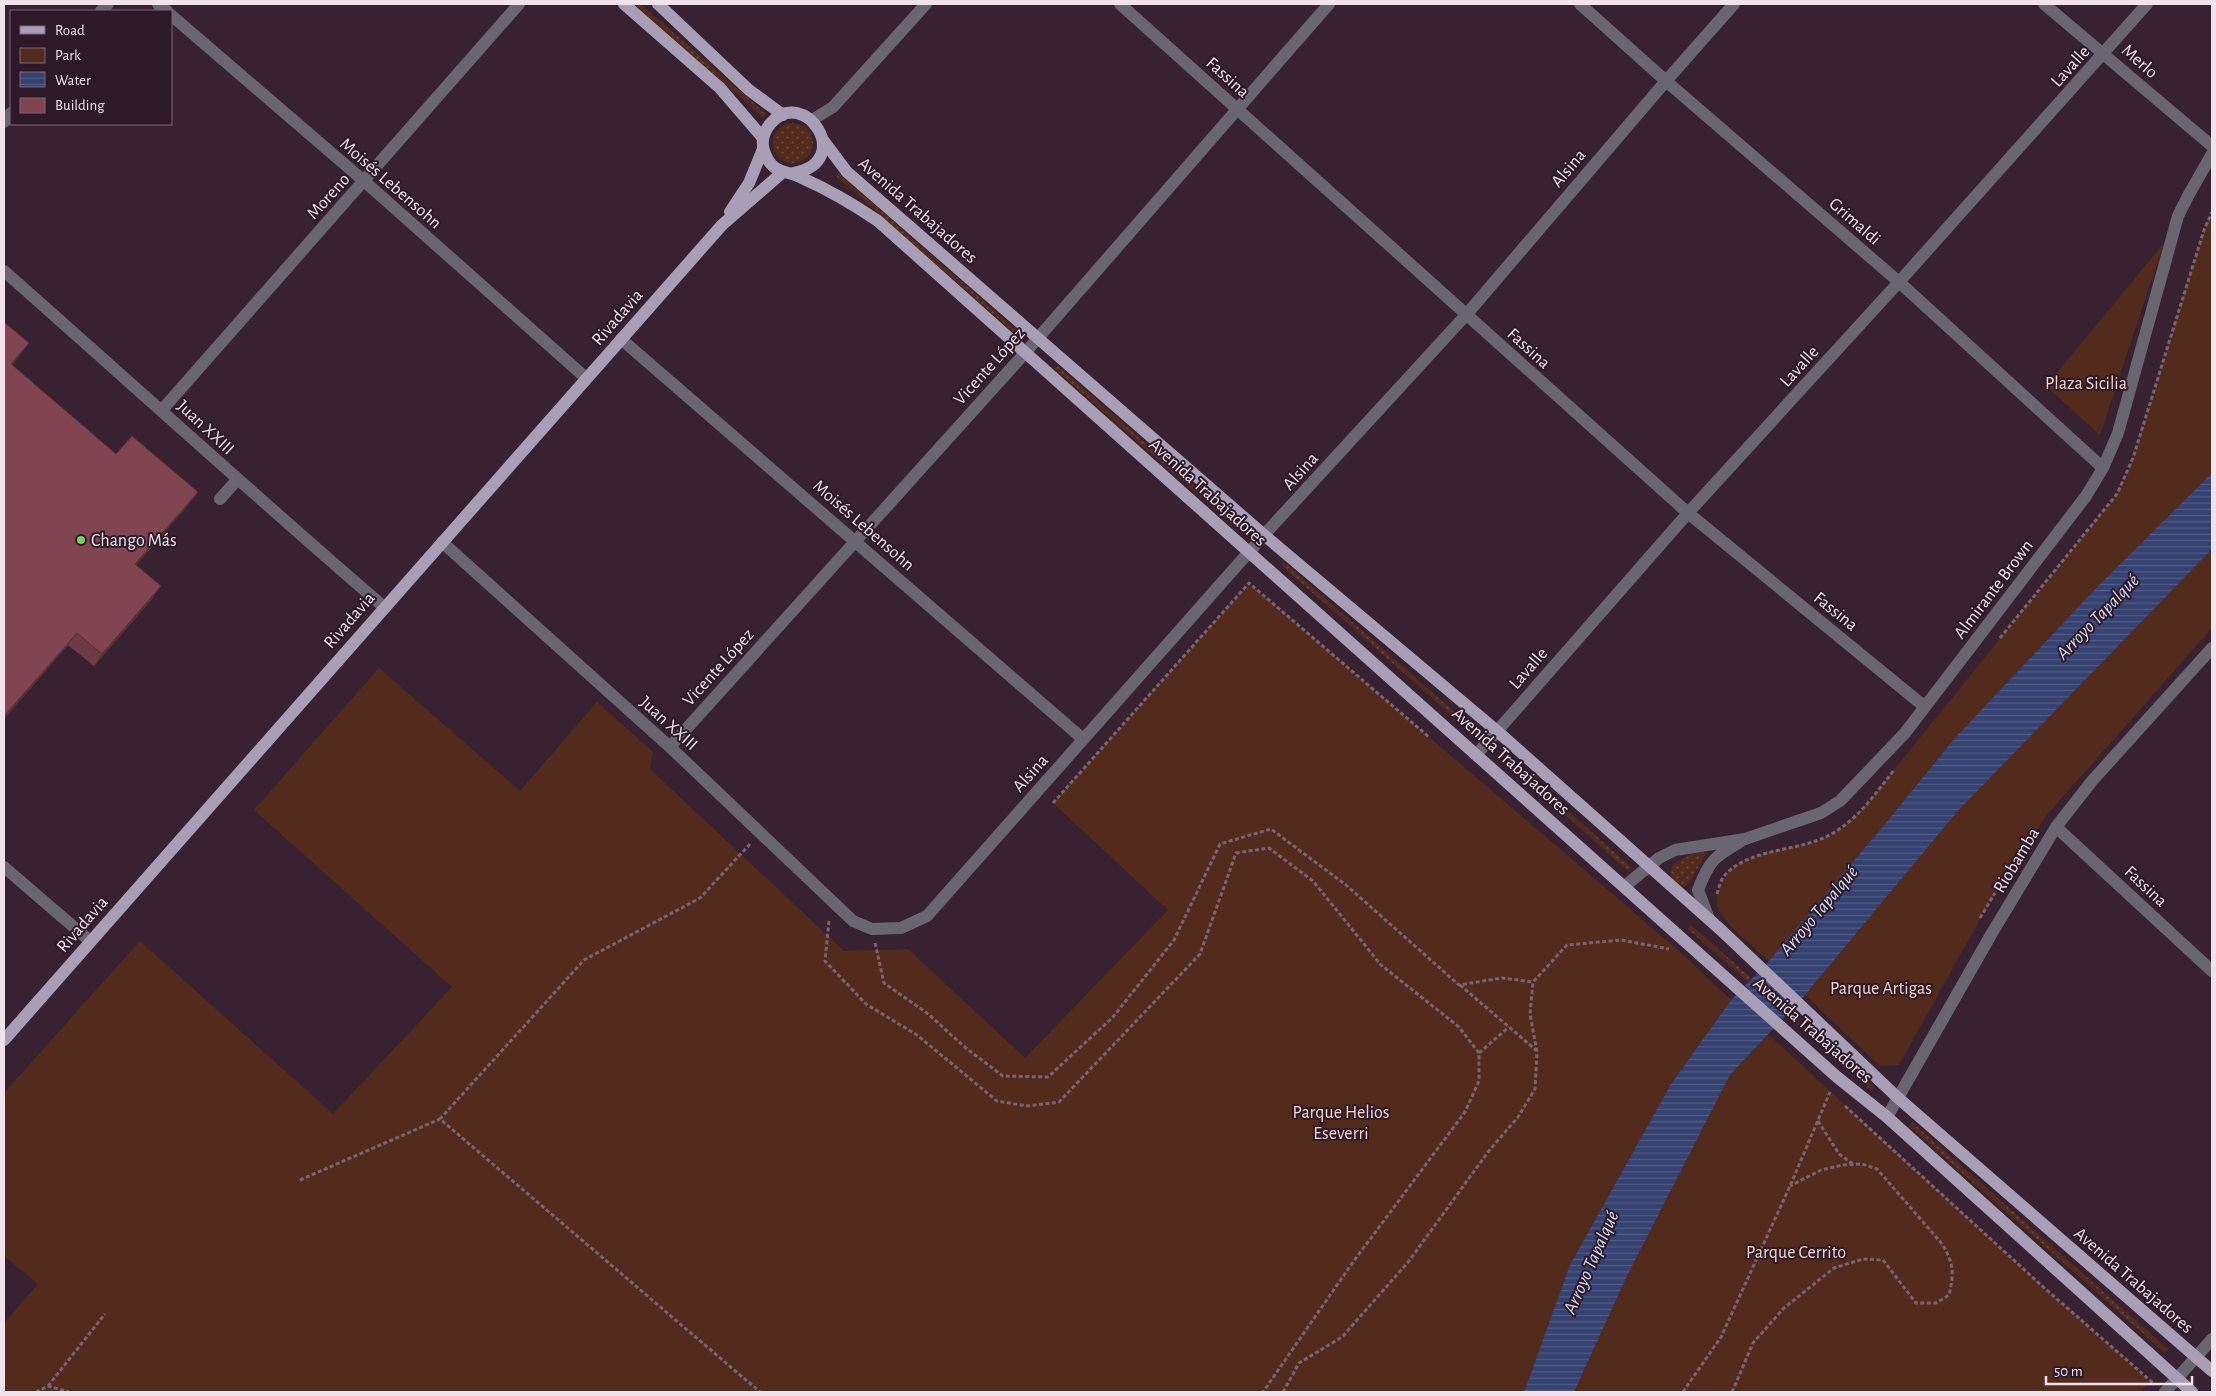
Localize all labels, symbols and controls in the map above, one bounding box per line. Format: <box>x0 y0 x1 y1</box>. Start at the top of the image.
legend <box>10 10 172 125</box>
text: Road <box>55 23 85 38</box>
street label: Merlo <box>2118 41 2161 82</box>
street label: Lavalle <box>2048 43 2094 91</box>
text: Park <box>55 48 81 63</box>
street label: Fassina <box>1202 54 1252 101</box>
text: Water <box>55 73 91 88</box>
text: Building <box>55 98 105 113</box>
street label: Moisés Lebensohn <box>336 135 445 233</box>
street label: Alsina <box>1548 146 1590 191</box>
street label: Avenida Trabajadores <box>854 154 980 267</box>
street label: Moreno <box>304 170 354 223</box>
street label: Grimaldi <box>1825 195 1883 249</box>
street label: Rivadavia <box>589 286 647 349</box>
street label: Vicente López <box>951 325 1029 409</box>
street label: Fassina <box>1503 325 1553 372</box>
street label: Lavalle <box>1777 343 1823 391</box>
park label: Plaza Sicilia <box>2045 375 2127 393</box>
street label: Juan XXIII <box>173 397 237 458</box>
street label: Avenida Trabajadores <box>1145 436 1269 550</box>
street label: Alsina <box>1280 449 1322 494</box>
street label: Moisés Lebensohn <box>809 477 918 575</box>
place label: Chango Más <box>91 532 177 550</box>
marker: Chango Más <box>75 534 87 546</box>
street label: Almirante Brown <box>1951 537 2037 642</box>
water label: Arroyo Tapalqué <box>2052 571 2143 664</box>
street label: Rivadavia <box>321 589 379 652</box>
street label: Fassina <box>1810 589 1861 635</box>
street label: Vicente López <box>680 626 758 710</box>
street label: Lavalle <box>1506 644 1551 693</box>
street label: Juan XXIII <box>636 693 701 754</box>
street label: Avenida Trabajadores <box>1448 705 1572 819</box>
street label: Alsina <box>1010 751 1052 796</box>
street label: Riobamba <box>1990 825 2043 896</box>
water label: Arroyo Tapalqué <box>1776 863 1862 960</box>
street label: Fassina <box>2121 863 2170 911</box>
street label: Rivadavia <box>54 893 112 956</box>
street label: Avenida Trabajadores <box>1749 974 1875 1087</box>
park label: Parque Artigas <box>1830 980 1932 998</box>
park label: Parque Helios Eseverri <box>1293 1104 1389 1143</box>
water label: Arroyo Tapalqué <box>1560 1208 1622 1318</box>
street label: Avenida Trabajadores <box>2070 1224 2196 1337</box>
park label: Parque Cerrito <box>1746 1244 1846 1262</box>
scale bar <box>2046 1354 2192 1386</box>
text: 50 m <box>2054 1364 2083 1379</box>

